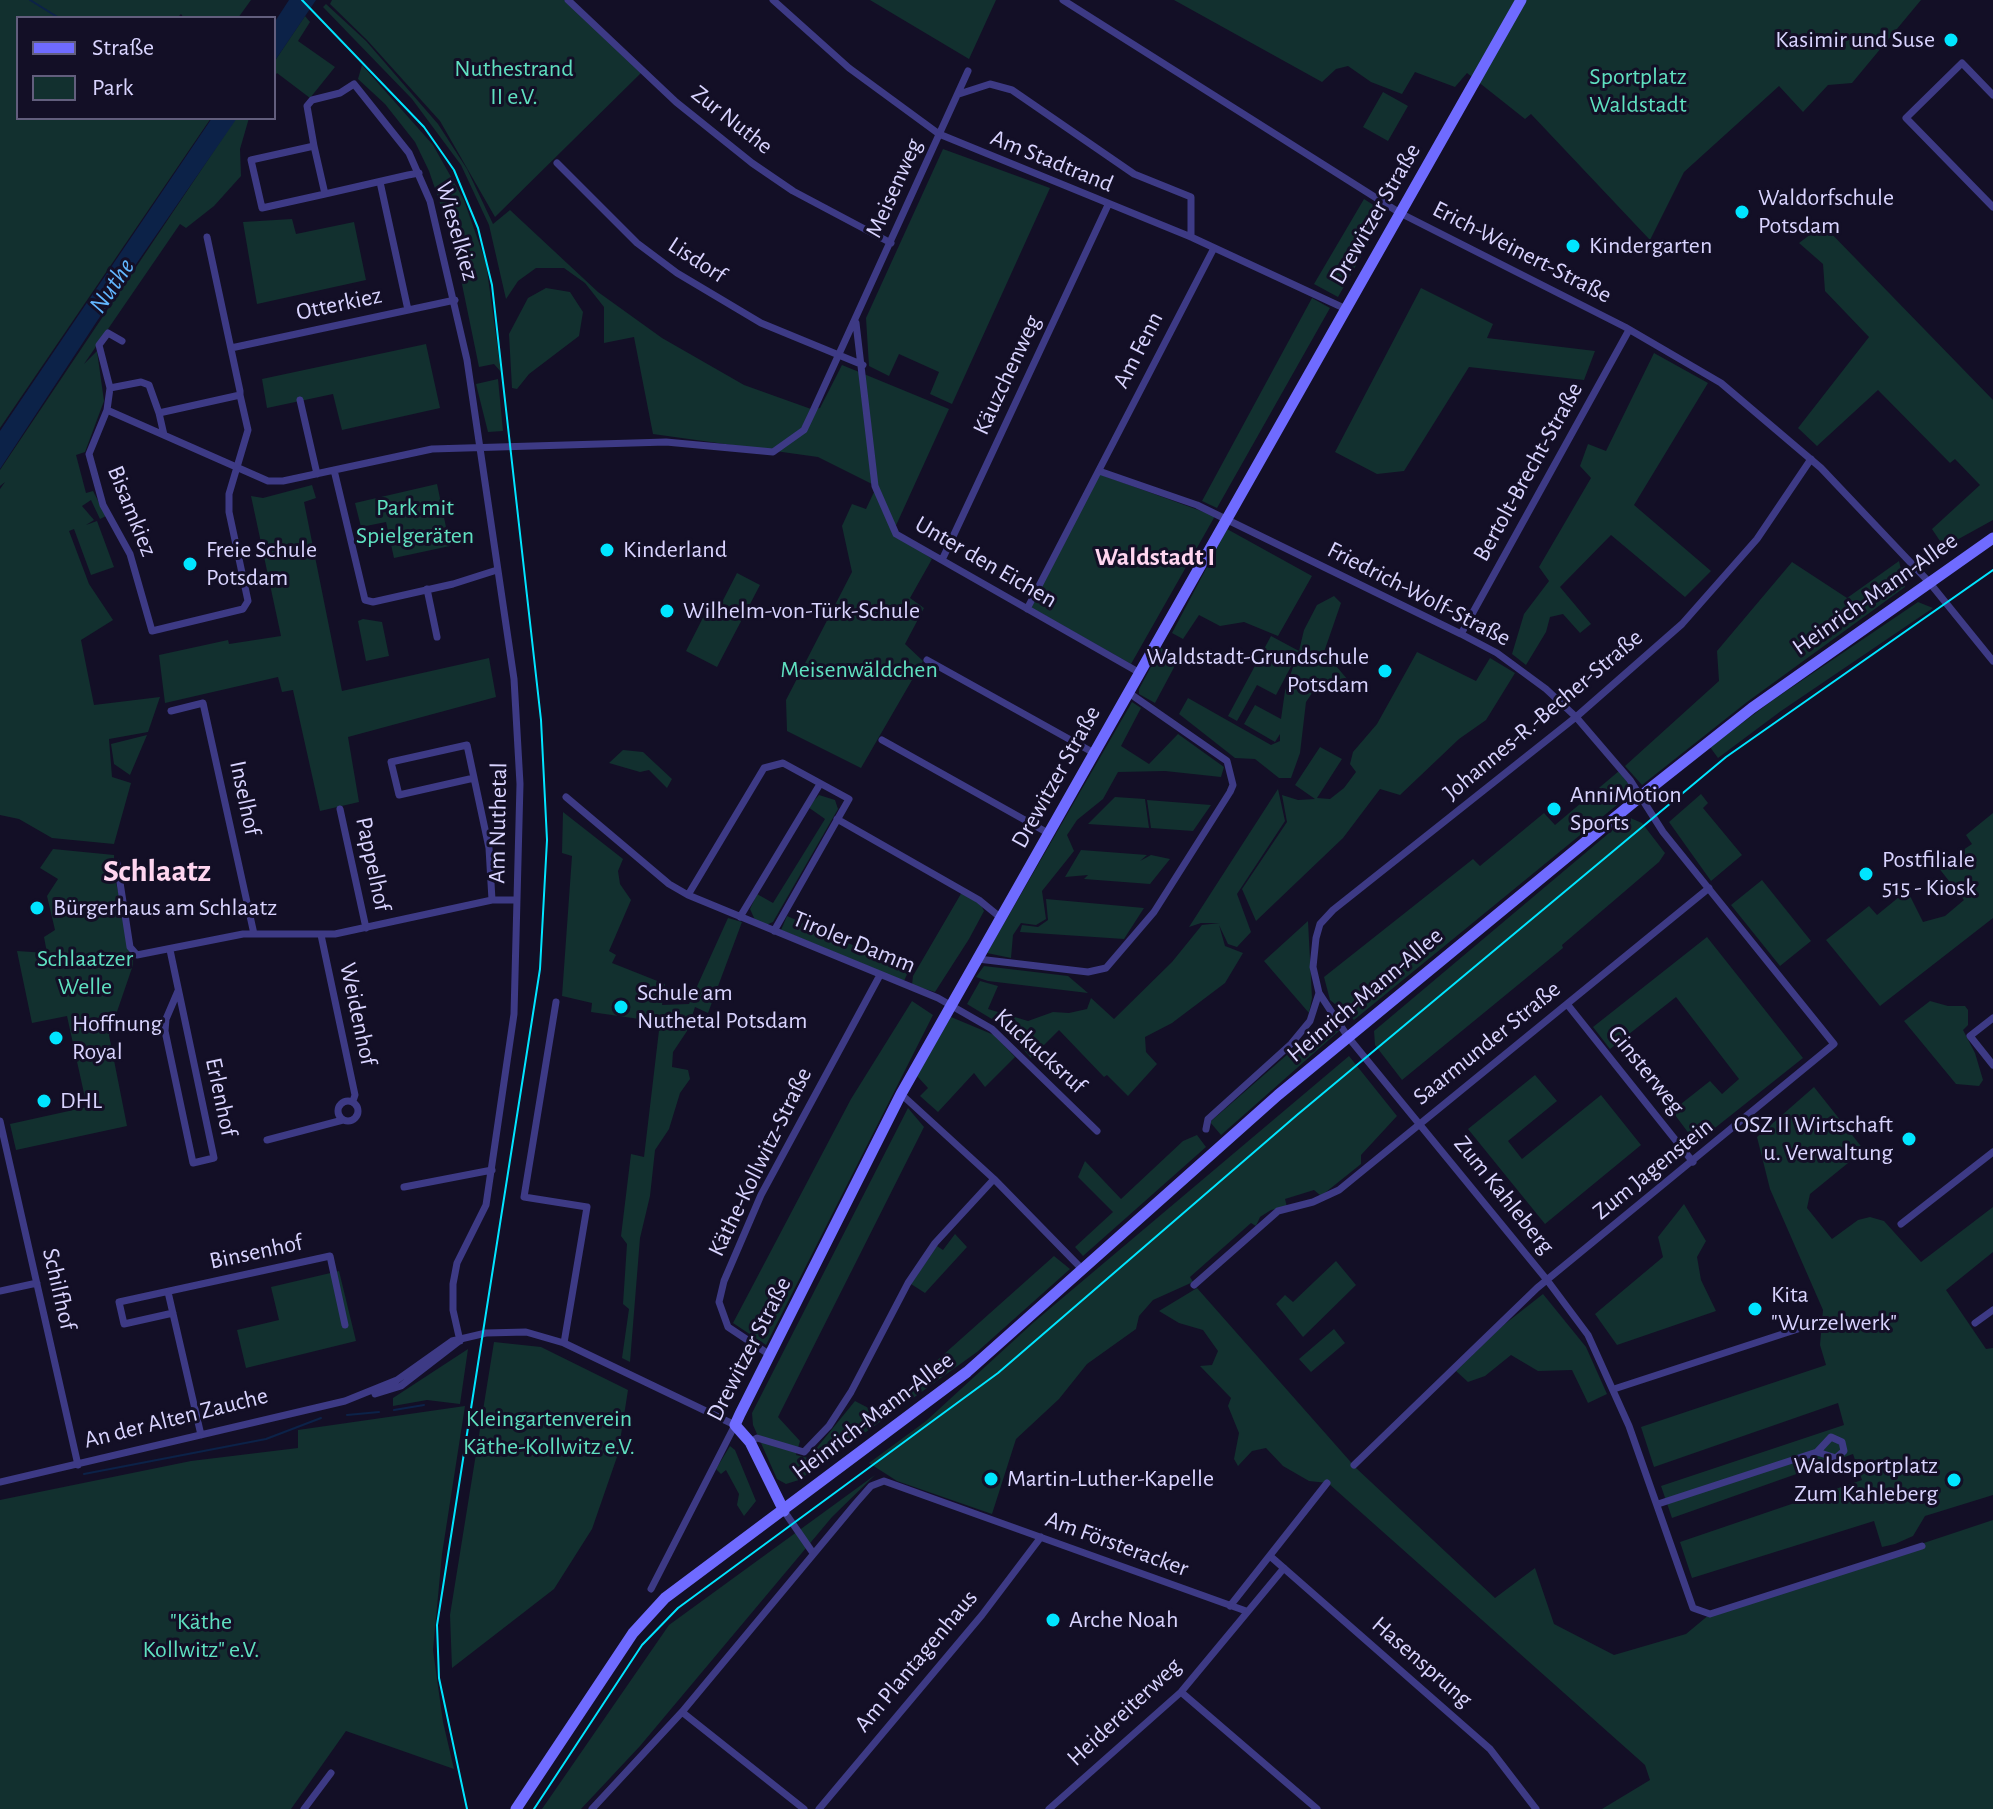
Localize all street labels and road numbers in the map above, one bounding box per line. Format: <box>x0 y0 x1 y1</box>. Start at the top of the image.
street label: Zur Nuthe <box>685 79 779 161</box>
street label: Am Stadtrand <box>986 123 1118 199</box>
street label: Meisenweg <box>859 134 929 242</box>
street label: Drewitzer Straße <box>1323 138 1427 290</box>
street label: Wieselkiez <box>429 178 485 284</box>
street label: Erich-Weinert-Straße <box>1428 194 1616 310</box>
street label: Lisdorf <box>662 231 732 289</box>
street label: Otterkiez <box>294 281 384 327</box>
street label: Am Fenn <box>1107 307 1169 393</box>
street label: Käuzchenweg <box>967 311 1047 439</box>
street label: Bertolt-Brecht-Straße <box>1467 377 1589 567</box>
street label: Bisamkiez <box>101 461 163 561</box>
street label: Unter den Eichen <box>910 510 1062 614</box>
street label: Heinrich-Mann-Allee <box>1787 526 1963 662</box>
street label: Friedrich-Wolf-Straße <box>1322 535 1516 653</box>
street label: Johannes-R.-Becher-Straße <box>1437 623 1649 807</box>
street label: Drewitzer Straße <box>1005 701 1107 853</box>
street label: Inselhof <box>223 758 267 838</box>
street label: Am Nuthetal <box>483 762 513 884</box>
street label: Pappelhof <box>349 814 397 914</box>
street label: Tiroler Damm <box>788 904 920 980</box>
street label: Heinrich-Mann-Allee <box>1281 921 1449 1069</box>
street label: Weidenhof <box>333 960 383 1068</box>
street label: Saarmunder Straße <box>1408 975 1566 1111</box>
street label: Kuckucksruf <box>988 1002 1092 1100</box>
street label: Ginsterweg <box>1601 1020 1691 1120</box>
street label: Erlenhof <box>199 1055 243 1139</box>
street label: Käthe-Kollwitz-Straße <box>702 1063 818 1261</box>
street label: Zum Jagenstein <box>1587 1112 1719 1226</box>
street label: Zum Kahleberg <box>1448 1130 1560 1260</box>
street label: Binsenhof <box>207 1228 305 1276</box>
street label: Schilfhof <box>36 1245 82 1333</box>
street label: Drewitzer Straße <box>700 1272 798 1426</box>
street label: Heinrich-Mann-Allee <box>786 1346 960 1486</box>
street label: An der Alten Zauche <box>81 1381 271 1455</box>
street label: Am Försteracker <box>1042 1505 1192 1583</box>
street label: Am Plantagenhaus <box>848 1584 984 1738</box>
street label: Hasensprung <box>1366 1610 1478 1714</box>
street label: Heidereiterweg <box>1061 1652 1187 1772</box>

